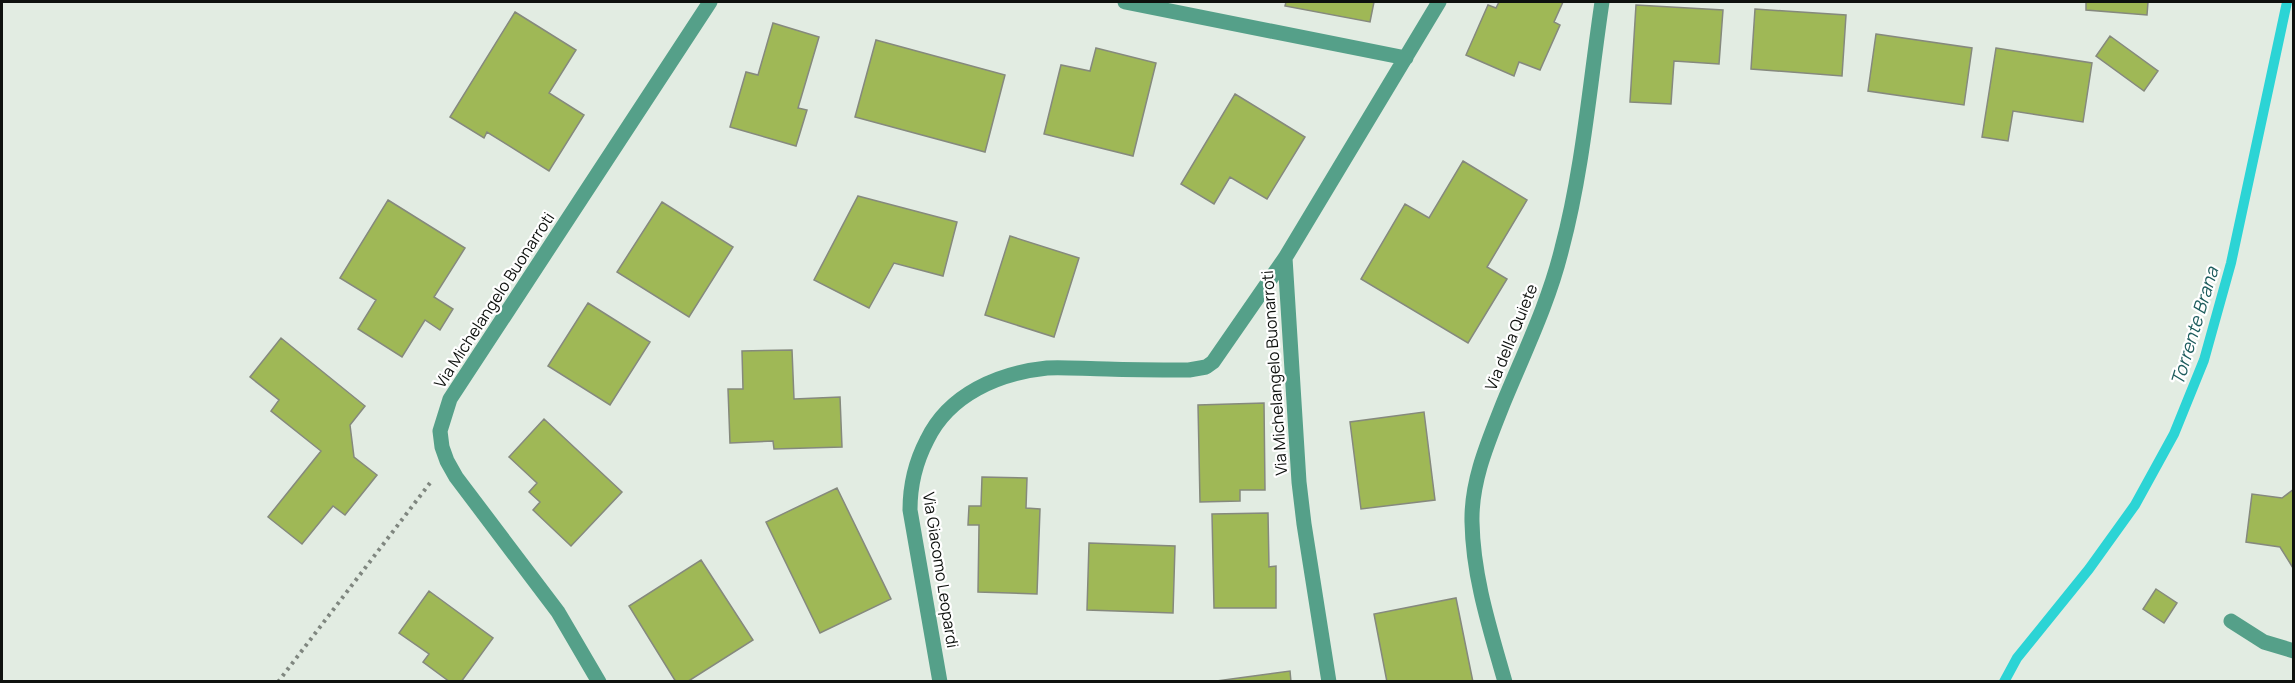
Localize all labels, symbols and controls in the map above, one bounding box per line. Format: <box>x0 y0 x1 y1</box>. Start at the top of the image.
street label: Via Michelangelo Buonarroti <box>429 208 559 392</box>
water label: Torrente Brana <box>2165 263 2224 388</box>
street label: Via Michelangelo Buonarroti <box>1256 270 1292 476</box>
street label: Via della Quiete <box>1480 280 1542 394</box>
street label: Via Giacomo Leopardi <box>918 490 964 650</box>

